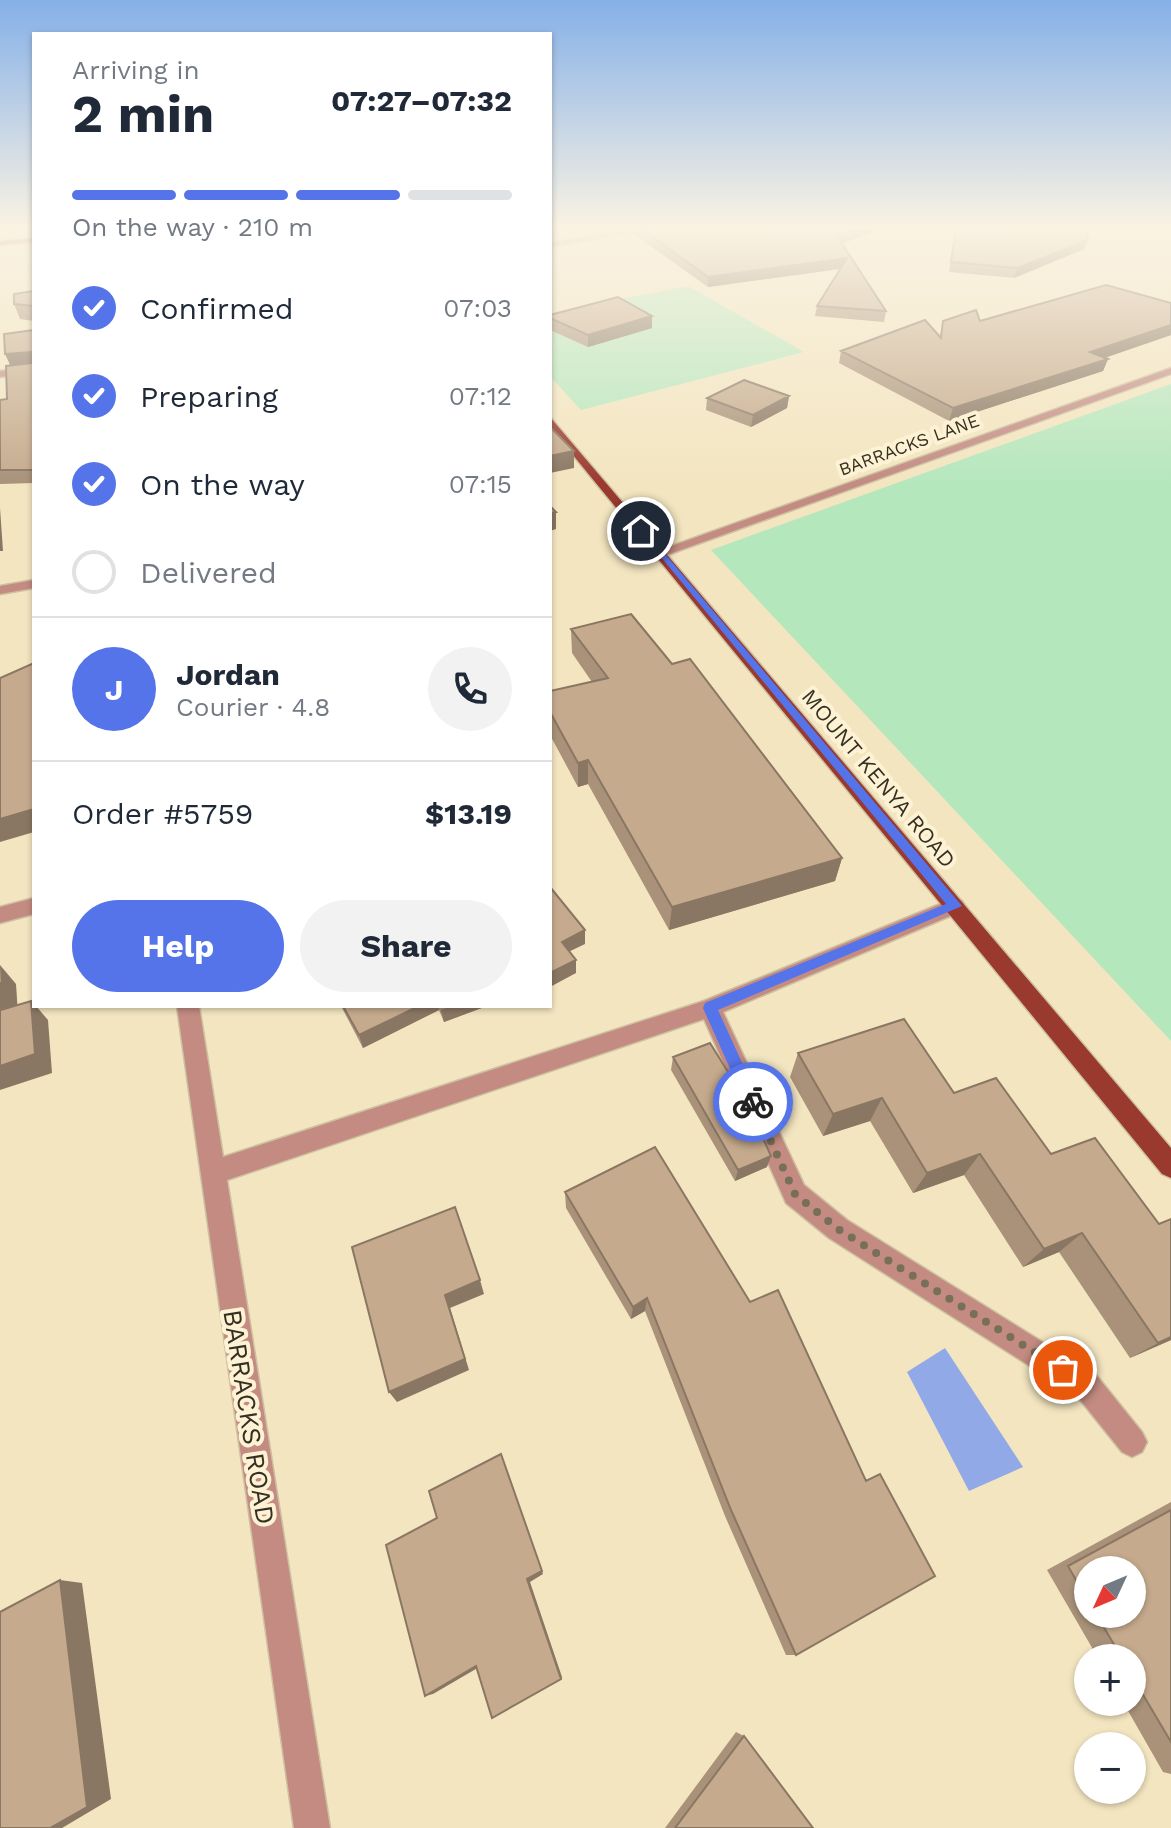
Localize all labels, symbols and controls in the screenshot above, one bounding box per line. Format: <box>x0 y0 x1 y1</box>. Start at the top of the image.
text: Arriving in <box>72 55 200 85</box>
text: 07:27–07:32 <box>331 83 512 118</box>
text: 2 min <box>72 84 214 145</box>
text: On the way · 210 m <box>72 212 313 242</box>
icon: check <box>72 286 116 330</box>
text: Confirmed <box>140 291 294 326</box>
text: 07:03 <box>443 293 512 323</box>
icon: check <box>72 374 116 418</box>
text: Preparing <box>140 379 278 414</box>
text: 07:12 <box>449 381 512 411</box>
street label: BARRACKS LANE <box>836 409 982 480</box>
icon: check <box>72 462 116 506</box>
text: On the way <box>140 467 305 502</box>
text: 07:15 <box>449 469 512 499</box>
pin <box>607 497 675 565</box>
icon: home <box>619 509 663 553</box>
text: Delivered <box>140 555 277 590</box>
button: phone <box>428 647 512 731</box>
text: Jordan <box>176 657 280 692</box>
text: J <box>105 672 123 707</box>
street label: MOUNT KENYA ROAD <box>797 684 960 873</box>
text: Courier · 4.8 <box>176 692 330 722</box>
text: Order #5759 <box>72 796 253 831</box>
text: $13.19 <box>425 796 512 831</box>
button: Help <box>72 900 284 992</box>
button: Share <box>300 900 512 992</box>
courier <box>713 1062 793 1142</box>
icon: bike <box>731 1080 775 1124</box>
street label: BARRACKS ROAD <box>217 1308 281 1526</box>
pin <box>1029 1336 1097 1404</box>
icon: bag <box>1041 1348 1085 1392</box>
north arrow <box>1074 1556 1146 1628</box>
map controls <box>1074 1556 1146 1804</box>
button: + <box>1074 1644 1146 1716</box>
button: − <box>1074 1732 1146 1804</box>

